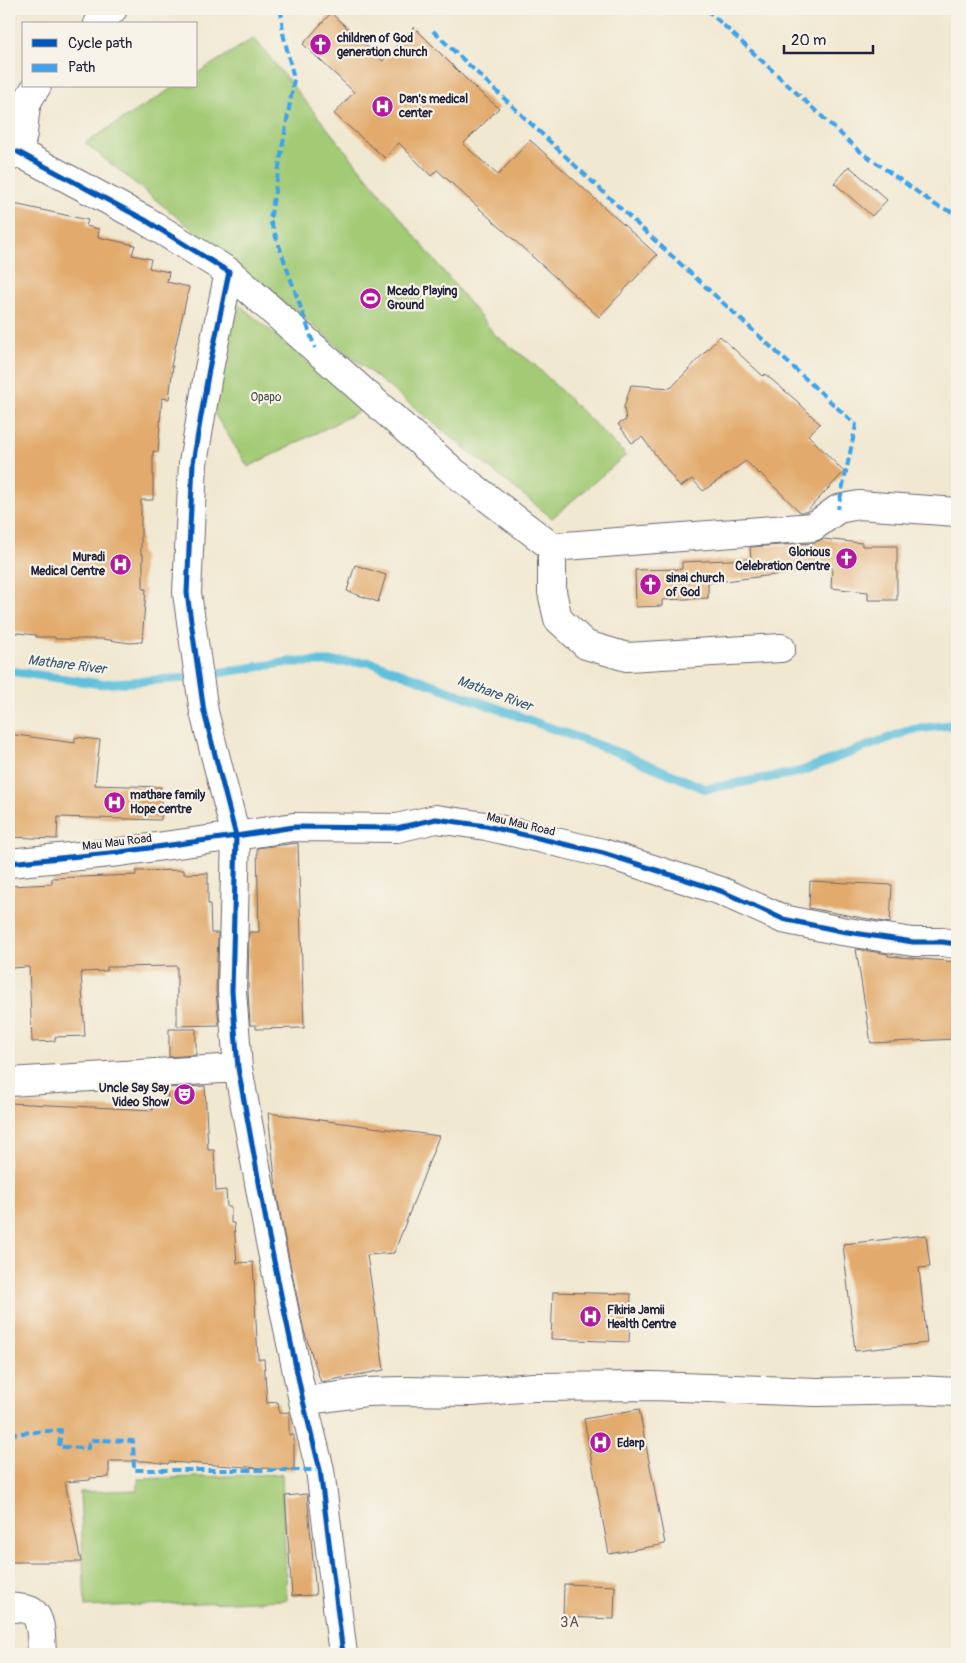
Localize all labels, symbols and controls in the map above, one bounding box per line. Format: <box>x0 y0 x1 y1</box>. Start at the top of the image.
legend <box>22 22 198 88</box>
scale bar <box>784 22 872 54</box>
place label: children of God generation church <box>336 31 428 60</box>
text: 20 m <box>791 31 826 50</box>
church icon: children of God generation church <box>309 33 333 57</box>
text: Cycle path <box>68 34 132 53</box>
text: Path <box>68 58 95 77</box>
place label: Dan's medical center <box>398 92 468 121</box>
hospital icon: Dan's medical center <box>371 94 395 118</box>
place label: Mcedo Playing Ground <box>387 284 457 313</box>
sports icon: Mcedo Playing Ground <box>359 286 383 310</box>
park label: Opapo <box>251 390 282 405</box>
place label: Glorious Celebration Centre <box>735 545 831 574</box>
church icon: Glorious Celebration Centre <box>834 547 858 571</box>
place label: Muradi Medical Centre <box>31 550 106 579</box>
hospital icon: Muradi Medical Centre <box>109 552 133 576</box>
place label: sinai church of God <box>665 571 725 600</box>
church icon: sinai church of God <box>638 573 662 597</box>
water label: Mathare River <box>27 651 109 678</box>
water label: Mathare River <box>455 672 537 716</box>
place label: mathare family Hope centre <box>130 788 206 817</box>
hospital icon: mathare family Hope centre <box>102 790 126 814</box>
street label: Mau Mau Road <box>485 809 557 840</box>
street label: Mau Mau Road <box>81 831 153 854</box>
place label: Uncle Say Say Video Show <box>99 1081 170 1110</box>
theatre icon: Uncle Say Say Video Show <box>173 1083 197 1107</box>
place label: Fikiria Jamii Health Centre <box>607 1303 677 1332</box>
hospital icon: Fikiria Jamii Health Centre <box>579 1305 603 1329</box>
hospital icon: Edarp <box>589 1431 613 1455</box>
place label: Edarp <box>617 1436 645 1451</box>
district label: 3A <box>560 1613 580 1632</box>

